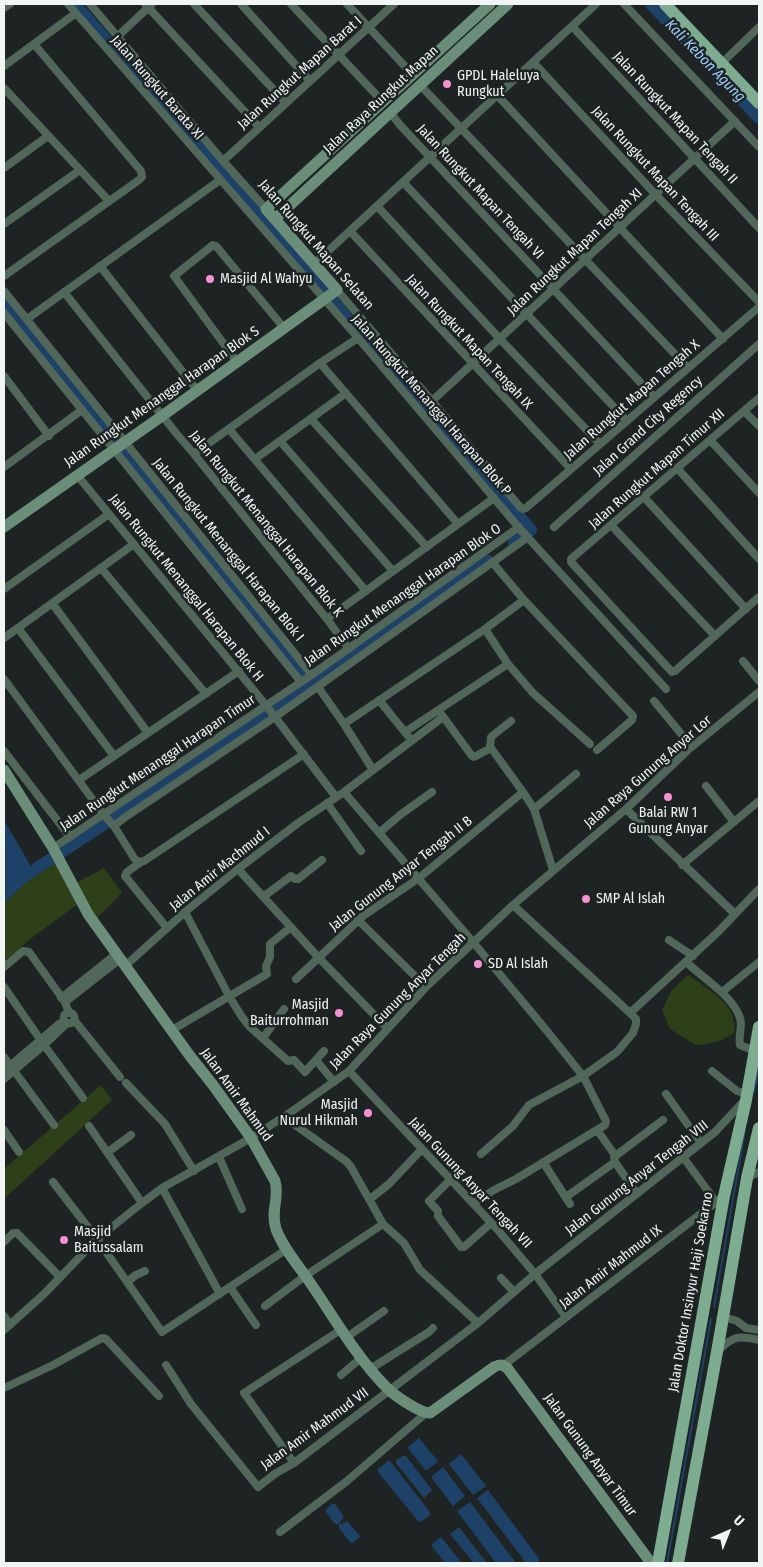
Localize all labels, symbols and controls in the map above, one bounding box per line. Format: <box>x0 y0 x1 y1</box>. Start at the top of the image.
street label: Jalan Rungkut Mapan Barat I <box>234 13 366 133</box>
water label: Kali Kebon Agung <box>661 16 749 106</box>
street label: Jalan Rungkut Barata XI <box>107 32 207 144</box>
street label: Jalan Raya Rungkut Mapan <box>320 42 442 158</box>
street label: Jalan Rungkut Mapan Tengah II <box>609 48 741 188</box>
place label: GPDL Haleluya Rungkut <box>457 68 540 100</box>
marker: GPDL Haleluya Rungkut <box>441 78 453 90</box>
street label: Jalan Rungkut Mapan Tengah III <box>588 103 722 245</box>
street label: Jalan Rungkut Mapan Tengah VI <box>413 121 547 263</box>
street label: Jalan Rungkut Mapan Selatan <box>255 176 377 314</box>
street label: Jalan Rungkut Mapan Tengah XI <box>504 185 646 319</box>
place label: Masjid Al Wahyu <box>220 271 313 287</box>
street label: Jalan Rungkut Mapan Tengah IX <box>402 271 536 413</box>
marker: Masjid Al Wahyu <box>204 273 216 285</box>
street label: Jalan Rungkut Menanggal Harapan Blok P <box>348 311 514 499</box>
street label: Jalan Rungkut Menanggal Harapan Blok S <box>61 323 263 471</box>
street label: Jalan Rungkut Mapan Tengah X <box>561 336 703 464</box>
street label: Jalan Grand City Regency <box>590 373 706 479</box>
street label: Jalan Rungkut Mapan Timur XII <box>586 405 728 533</box>
street label: Jalan Rungkut Menanggal Harapan Blok K <box>186 428 346 620</box>
street label: Jalan Rungkut Menanggal Harapan Blok I <box>149 455 307 645</box>
street label: Jalan Rungkut Menanggal Harapan Blok H <box>105 491 267 685</box>
street label: Jalan Rungkut Menanggal Harapan Blok O <box>301 520 505 670</box>
street label: Jalan Rungkut Menanggal Harapan Timur <box>57 691 259 835</box>
street label: Jalan Raya Gunung Anyar Lor <box>581 712 715 832</box>
marker: Balai RW 1 Gunung Anyar <box>662 791 674 803</box>
place label: Balai RW 1 Gunung Anyar <box>628 805 708 838</box>
street label: Jalan Gunung Anyar Tengah II B <box>326 813 476 935</box>
street label: Jalan Amir Machmud I <box>166 823 274 915</box>
place label: SMP Al Islah <box>596 891 665 907</box>
marker: SMP Al Islah <box>580 893 592 905</box>
street label: Jalan Raya Gunung Anyar Tengah <box>326 929 470 1073</box>
place label: SD Al Islah <box>488 956 548 972</box>
marker: SD Al Islah <box>472 958 484 970</box>
place label: Masjid Baiturrohman <box>250 997 329 1030</box>
marker: Masjid Baiturrohman <box>333 1007 345 1019</box>
street label: Jalan Amir Mahmud <box>196 1045 276 1145</box>
place label: Masjid Nurul Hikmah <box>279 1097 358 1130</box>
marker: Masjid Nurul Hikmah <box>362 1107 374 1119</box>
street label: Jalan Gunung Anyar Tengah VII <box>405 1114 535 1252</box>
street label: Jalan Gunung Anyar Tengah VIII <box>562 1117 712 1239</box>
street label: Jalan Doktor Insinyur Haji Soekarno <box>665 1191 717 1393</box>
street label: Jalan Amir Mahmud IX <box>557 1222 665 1312</box>
place label: Masjid Baitussalam <box>74 1224 144 1256</box>
marker: Masjid Baitussalam <box>58 1234 70 1246</box>
street label: Jalan Amir Mahmud VII <box>258 1384 372 1474</box>
street label: Jalan Gunung Anyar Timur <box>540 1390 640 1520</box>
north arrow <box>703 1507 753 1557</box>
text: U <box>730 1512 748 1530</box>

